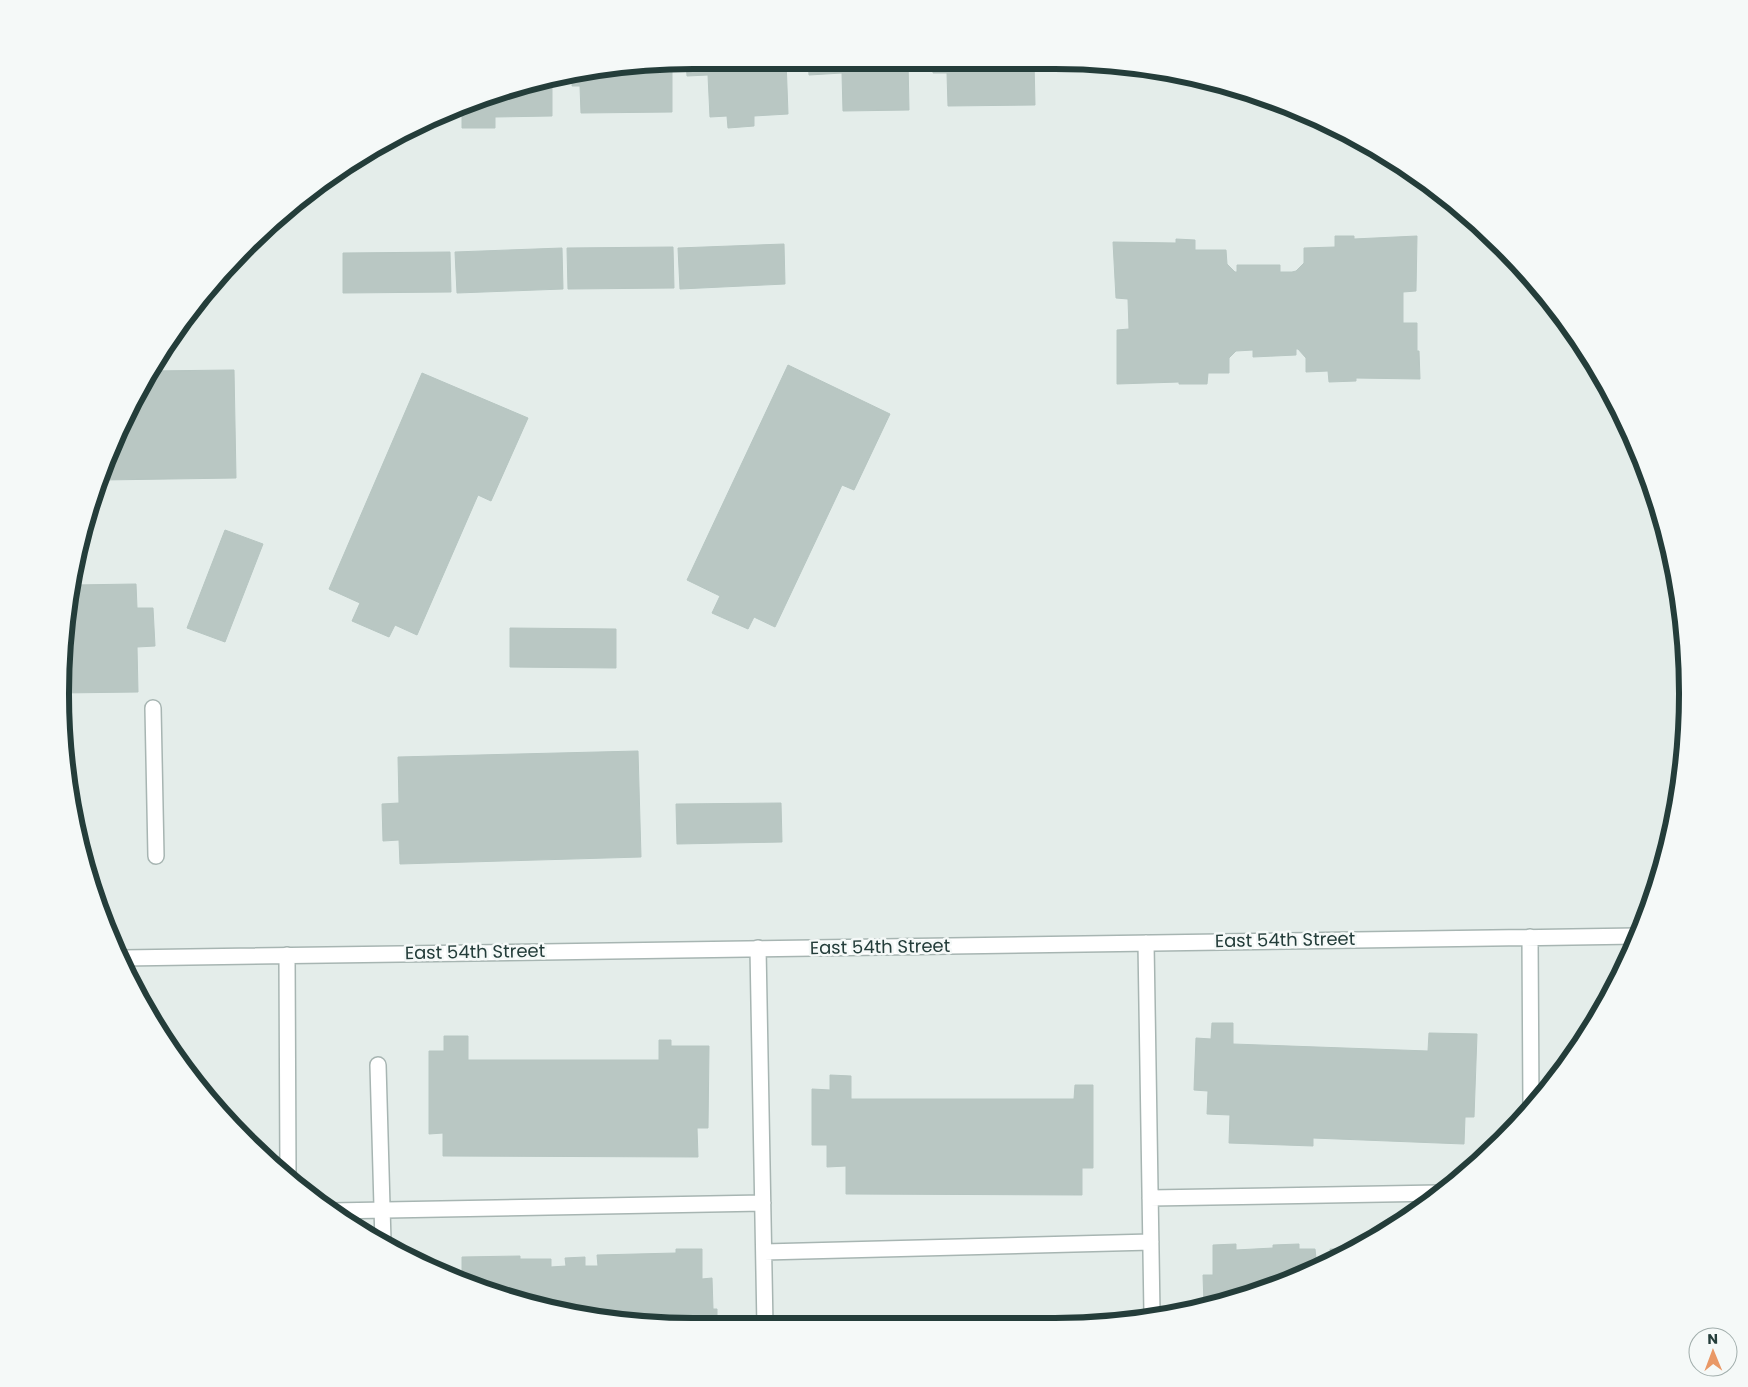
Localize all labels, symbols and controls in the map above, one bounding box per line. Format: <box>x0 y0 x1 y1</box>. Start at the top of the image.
street label: East 54th Street <box>1215 926 1355 953</box>
street label: East 54th Street <box>810 933 950 960</box>
street label: East 54th Street <box>405 938 545 965</box>
north arrow <box>1688 1327 1738 1377</box>
text: N <box>1707 1329 1718 1349</box>

